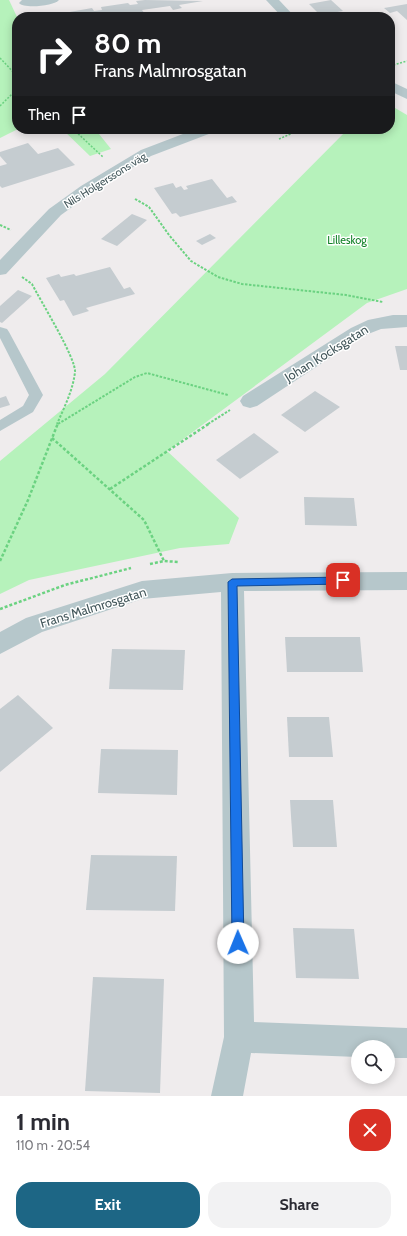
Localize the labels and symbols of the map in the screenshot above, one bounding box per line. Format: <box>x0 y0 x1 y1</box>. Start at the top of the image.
street label: Nils Holgerssons väg <box>61 149 149 211</box>
park label: Lilleskog <box>327 233 367 247</box>
street label: Johan Kocksgatan <box>280 321 371 386</box>
pin <box>326 563 360 597</box>
street label: Frans Malmrosgatan <box>38 583 148 631</box>
position arrow <box>217 922 259 964</box>

